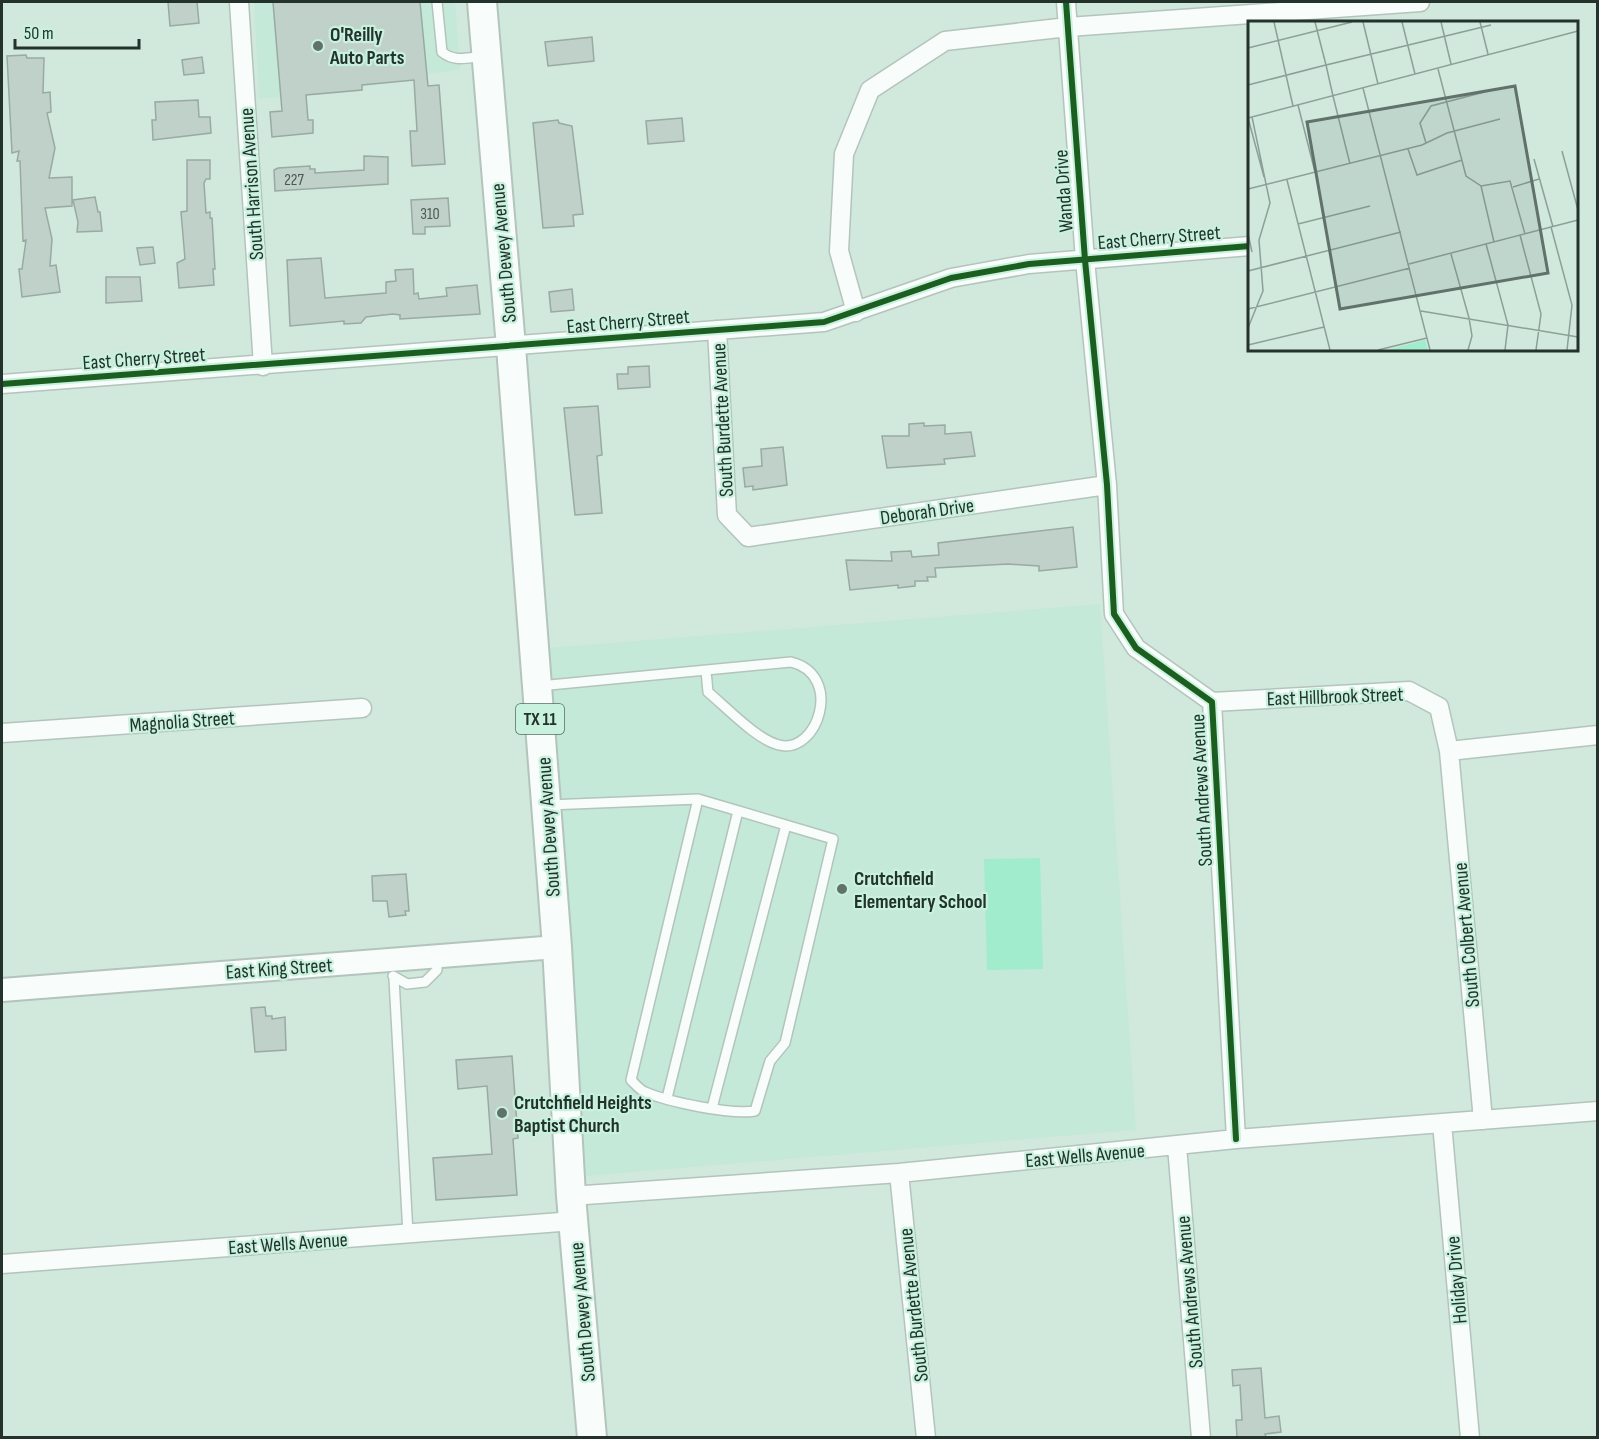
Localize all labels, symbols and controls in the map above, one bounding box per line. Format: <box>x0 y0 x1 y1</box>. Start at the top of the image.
scale bar <box>15 12 140 50</box>
inset map <box>1248 21 1578 351</box>
text: 50 m <box>24 23 54 44</box>
place label: O'Reilly Auto Parts <box>329 23 405 70</box>
marker: O'Reilly Auto Parts <box>311 39 325 53</box>
street label: South Harrison Avenue <box>235 107 269 261</box>
street label: Wanda Drive <box>1049 149 1079 233</box>
house number: 227 <box>284 171 304 190</box>
street label: South Dewey Avenue <box>486 182 522 324</box>
house number: 310 <box>420 205 440 224</box>
street label: East Cherry Street <box>1097 221 1221 255</box>
street label: East Cherry Street <box>566 305 690 339</box>
street label: South Burdette Avenue <box>707 342 739 498</box>
street label: East Cherry Street <box>82 343 206 375</box>
street label: Deborah Drive <box>879 494 975 530</box>
street label: East Hillbrook Street <box>1266 683 1404 711</box>
road number: TX 11 <box>516 704 564 734</box>
street label: Magnolia Street <box>129 706 235 738</box>
street label: South Andrews Avenue <box>1186 713 1218 867</box>
street label: South Dewey Avenue <box>532 756 566 897</box>
street label: South Colbert Avenue <box>1449 862 1485 1008</box>
place label: Crutchfield Elementary School <box>854 867 987 914</box>
marker: Crutchfield Elementary School <box>835 882 849 896</box>
street label: East King Street <box>225 953 333 985</box>
place label: Crutchfield Heights Baptist Church <box>514 1091 652 1138</box>
marker: Crutchfield Heights Baptist Church <box>495 1106 509 1120</box>
street label: East Wells Avenue <box>1025 1139 1146 1173</box>
street label: South Andrews Avenue <box>1171 1215 1209 1369</box>
street label: South Burdette Avenue <box>894 1227 934 1383</box>
street label: East Wells Avenue <box>228 1228 349 1260</box>
street label: Holiday Drive <box>1441 1235 1473 1325</box>
street label: South Dewey Avenue <box>565 1241 601 1383</box>

